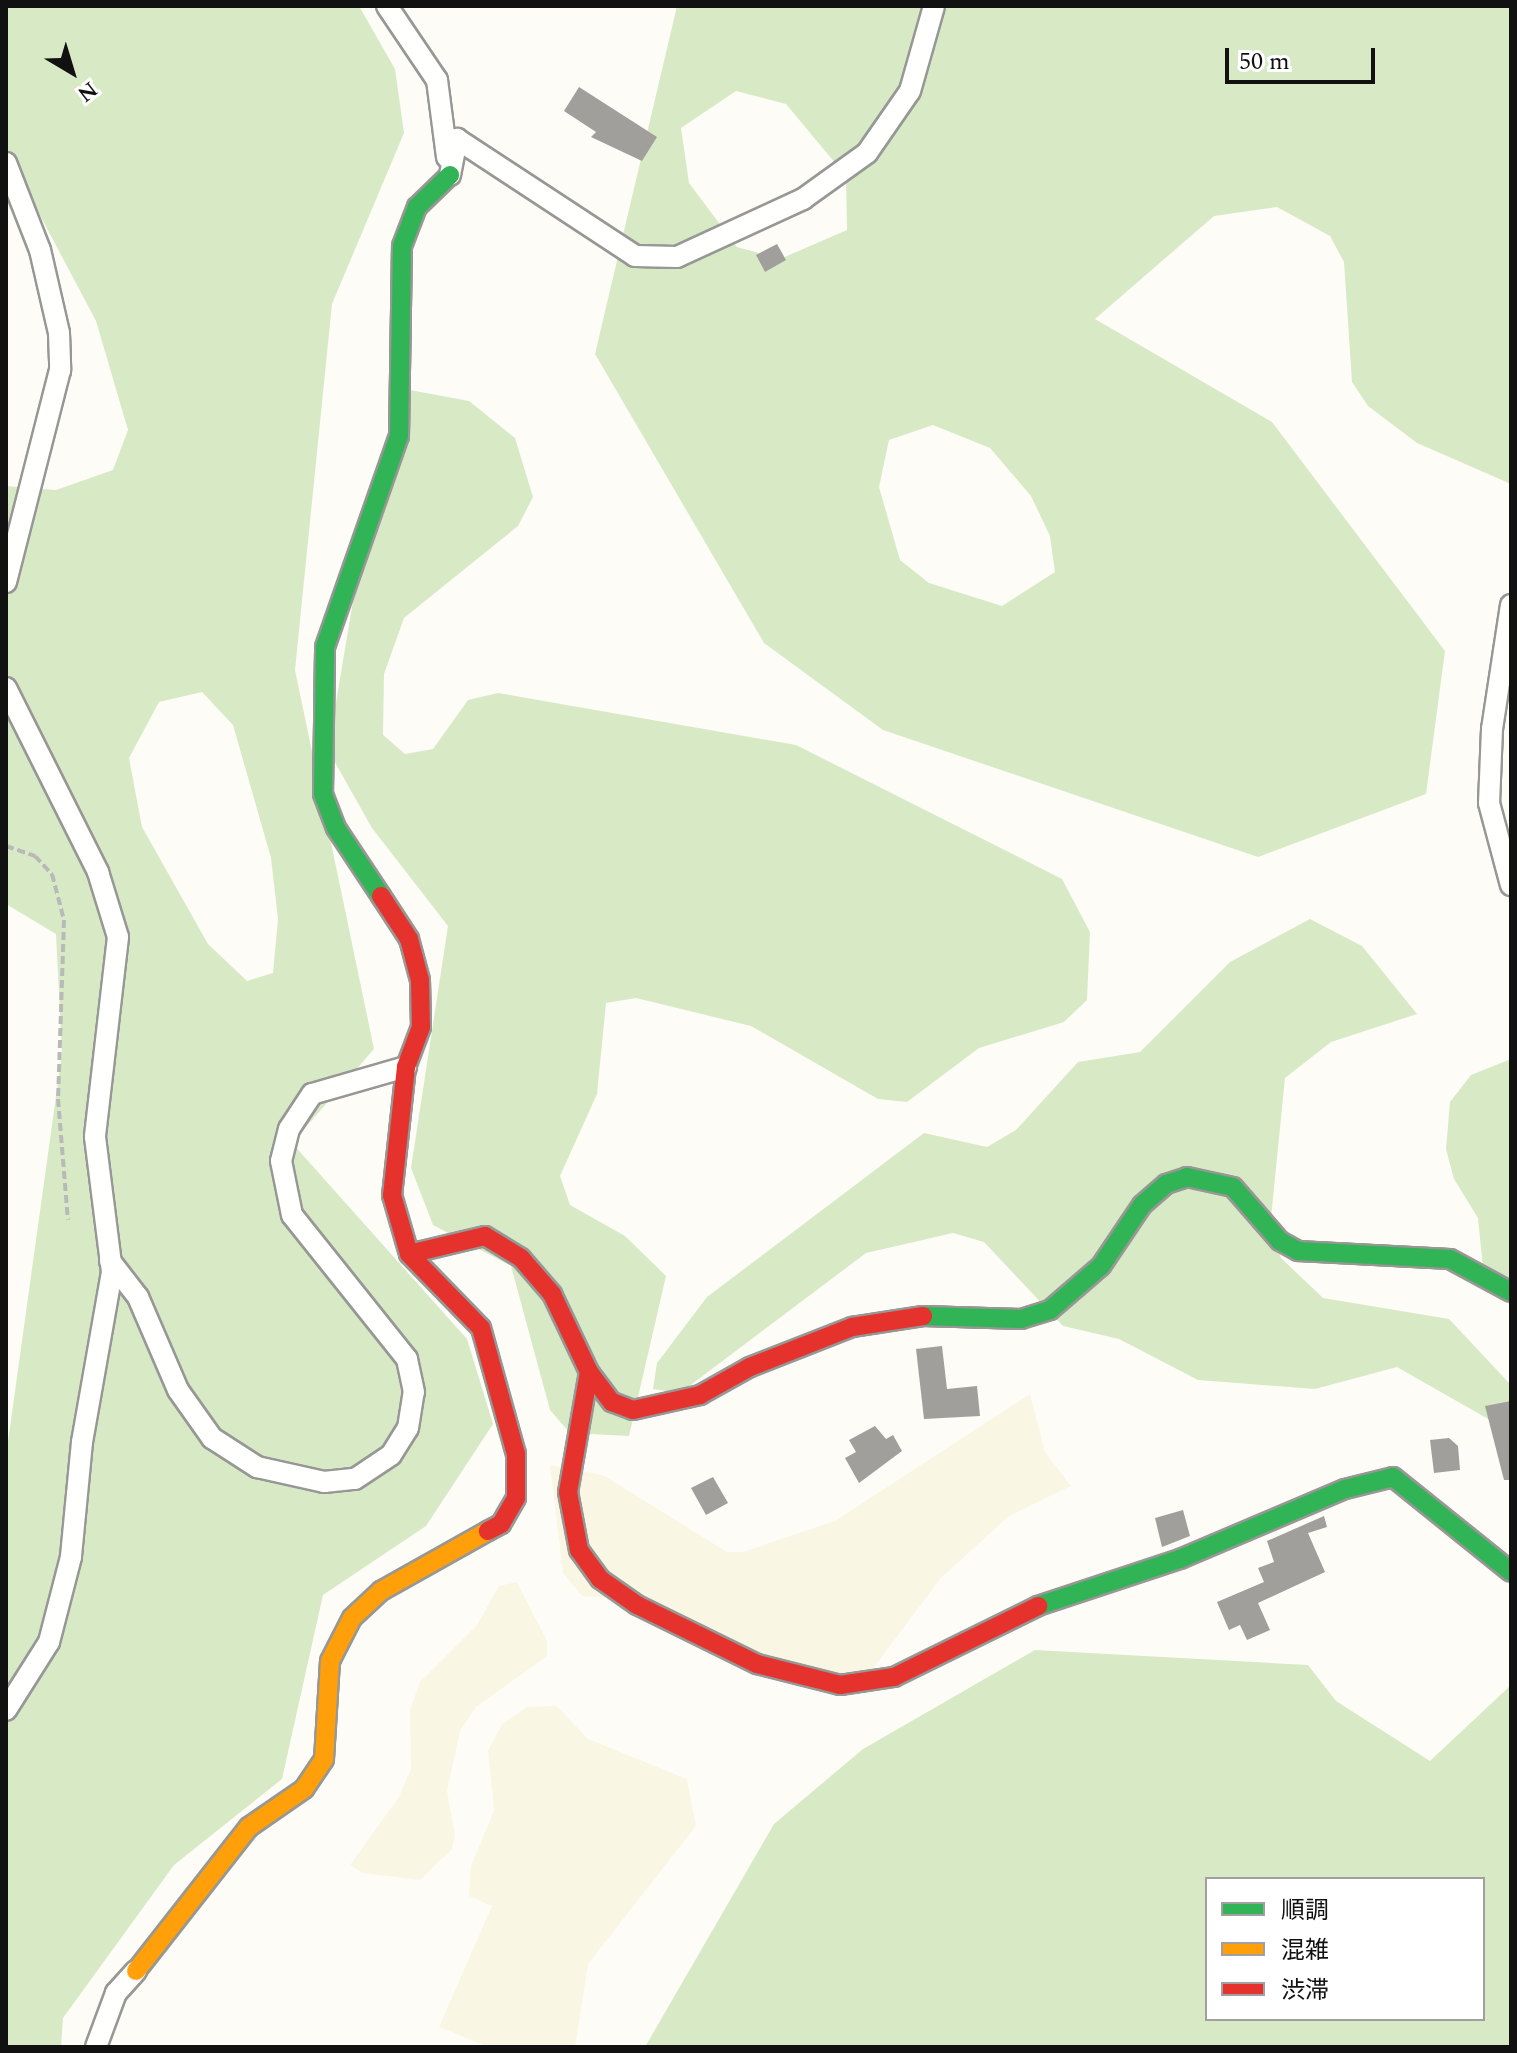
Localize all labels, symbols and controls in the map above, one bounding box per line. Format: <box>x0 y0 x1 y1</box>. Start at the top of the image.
north arrow <box>32 32 112 112</box>
scale bar <box>1229 32 1379 82</box>
text: 50 m <box>1239 44 1290 80</box>
text: N <box>70 73 104 110</box>
legend <box>1205 1877 1485 2021</box>
text: 順調 <box>1281 1893 1329 1929</box>
text: 混雑 <box>1281 1933 1329 1969</box>
text: 渋滞 <box>1281 1973 1329 2009</box>

